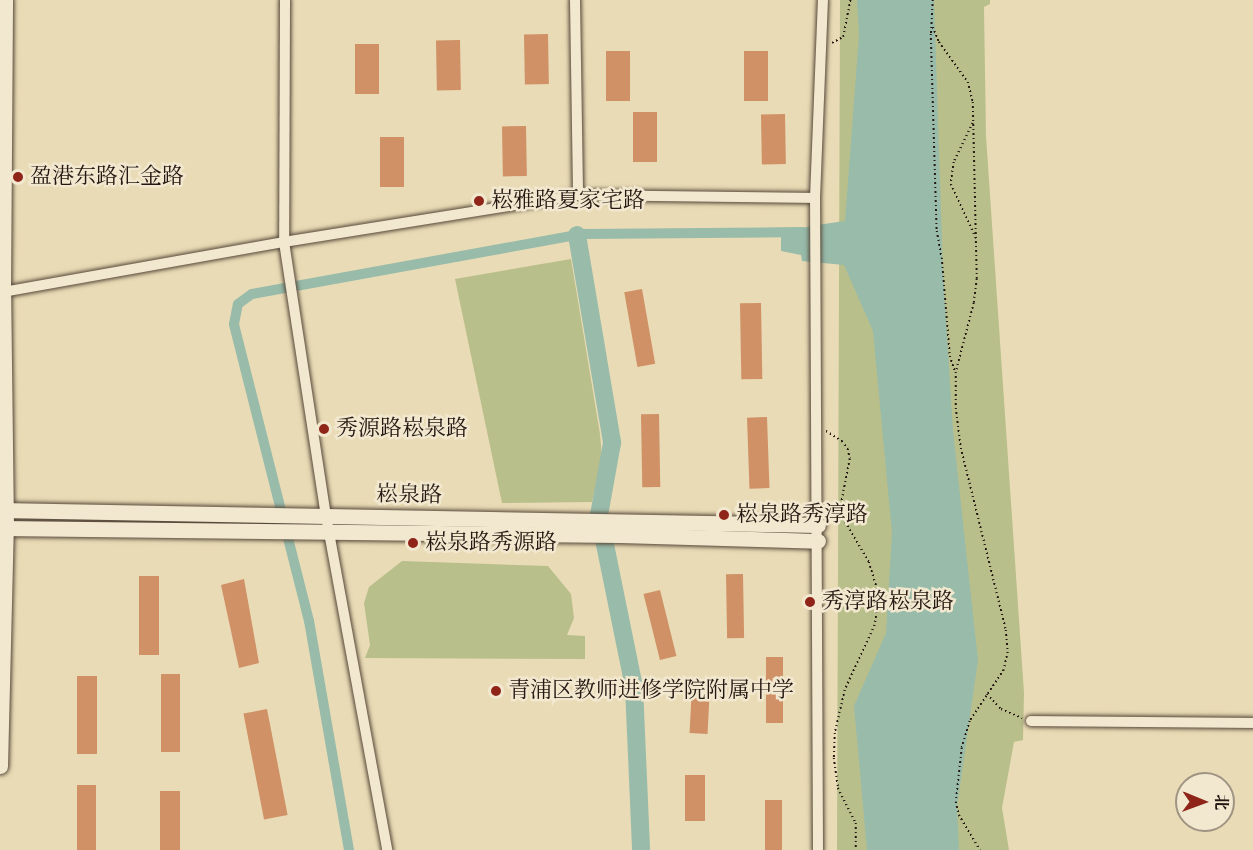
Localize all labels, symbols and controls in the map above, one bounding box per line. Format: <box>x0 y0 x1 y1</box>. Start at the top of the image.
place label: 盈港东路汇金路 <box>30 164 184 190</box>
marker: 盈港东路汇金路 <box>11 170 25 184</box>
place label: 崧雅路夏家宅路 <box>491 188 645 214</box>
marker: 崧雅路夏家宅路 <box>472 194 486 208</box>
place label: 秀源路崧泉路 <box>336 416 468 442</box>
marker: 秀源路崧泉路 <box>317 422 331 436</box>
street label: 崧泉路 <box>376 481 442 509</box>
place label: 崧泉路秀淳路 <box>736 502 868 528</box>
marker: 崧泉路秀淳路 <box>717 508 731 522</box>
place label: 崧泉路秀源路 <box>425 530 557 556</box>
marker: 崧泉路秀源路 <box>406 536 420 550</box>
place label: 秀淳路崧泉路 <box>822 589 954 615</box>
marker: 秀淳路崧泉路 <box>803 595 817 609</box>
place label: 青浦区教师进修学院附属中学 <box>508 678 794 704</box>
marker: 青浦区教师进修学院附属中学 <box>489 684 503 698</box>
north arrow <box>1175 772 1235 832</box>
text: 北 <box>1211 794 1231 810</box>

